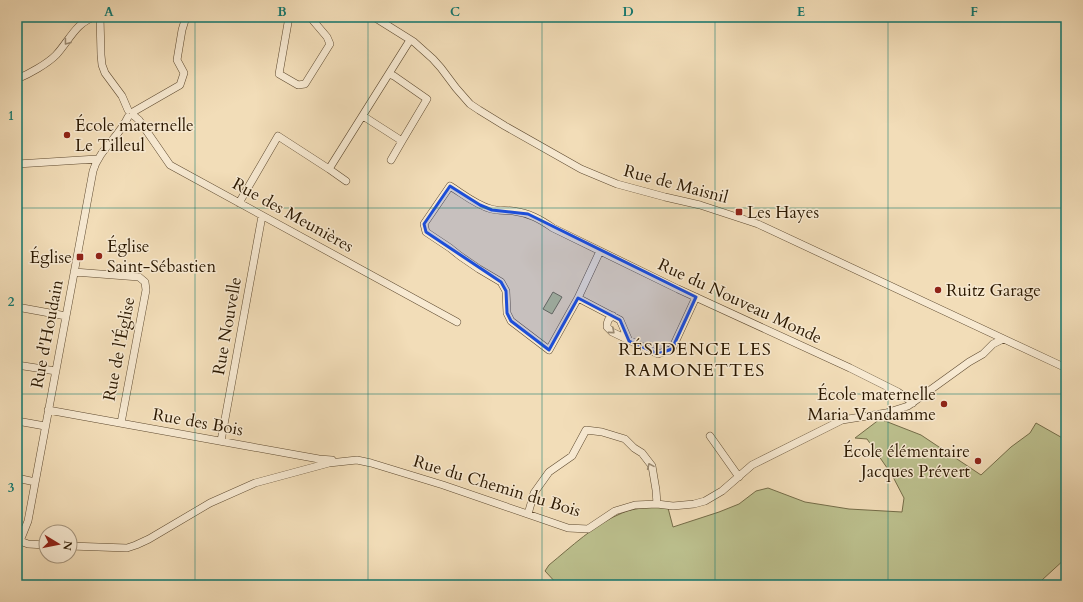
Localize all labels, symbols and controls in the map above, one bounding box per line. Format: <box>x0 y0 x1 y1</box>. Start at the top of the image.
text: A <box>104 3 114 21</box>
text: B <box>277 3 287 21</box>
text: C <box>450 3 460 21</box>
text: D <box>622 3 634 21</box>
text: E <box>797 3 805 21</box>
text: F <box>970 3 978 21</box>
one-way arrow <box>65 37 72 44</box>
text: 1 <box>8 107 14 125</box>
place label: École maternelle Le Tilleul <box>75 114 194 157</box>
marker: École maternelle Le Tilleul <box>62 130 72 140</box>
street label: Rue de Maisnil <box>621 159 731 209</box>
street label: Rue des Meunières <box>228 172 358 258</box>
place label: Les Hayes <box>747 201 820 224</box>
marker: Les Hayes <box>734 207 744 217</box>
place label: Église Saint-Sébastien <box>107 235 217 278</box>
place label: Église <box>29 246 72 269</box>
marker: Église Saint-Sébastien <box>94 251 104 261</box>
marker: Église <box>75 252 85 262</box>
street label: Rue du Nouveau Monde <box>654 253 826 349</box>
street label: Rue Nouvelle <box>207 275 247 377</box>
street label: Rue d'Houdain <box>25 278 69 390</box>
place label: Ruitz Garage <box>946 279 1041 302</box>
marker: Ruitz Garage <box>933 285 943 295</box>
text: 2 <box>8 293 15 311</box>
street label: Rue de l'Église <box>98 295 140 403</box>
one-way arrow <box>607 326 615 333</box>
district label: RÉSIDENCE LES RAMONETTES <box>618 337 772 383</box>
place label: École maternelle Maria Vandamme <box>807 383 936 426</box>
marker: École maternelle Maria Vandamme <box>939 399 949 409</box>
street label: Rue des Bois <box>151 403 245 441</box>
place label: École élémentaire Jacques Prévert <box>843 440 971 483</box>
street label: Rue du Chemin du Bois <box>410 450 584 523</box>
marker: École élémentaire Jacques Prévert <box>973 456 983 466</box>
one-way arrow <box>647 463 655 470</box>
text: 3 <box>8 479 15 497</box>
north arrow <box>38 524 78 564</box>
text: N <box>59 540 76 552</box>

